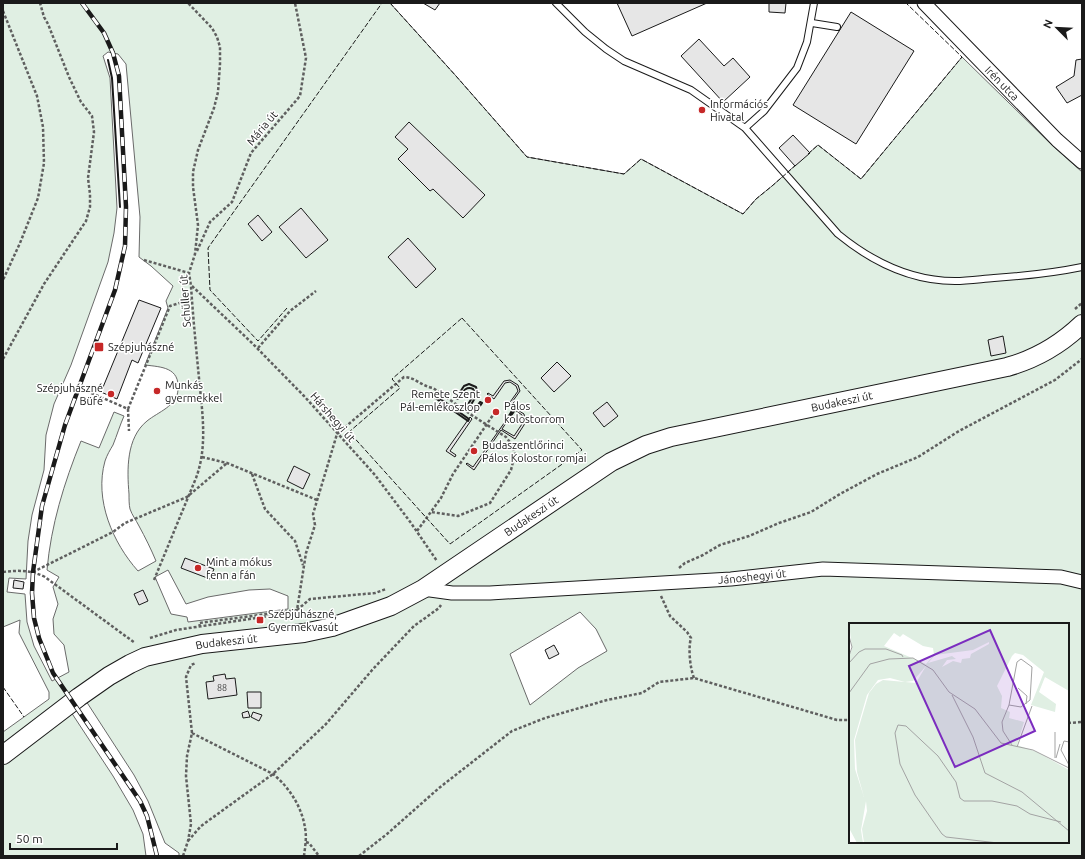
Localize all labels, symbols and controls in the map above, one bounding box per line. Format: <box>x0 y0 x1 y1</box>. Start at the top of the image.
north arrow <box>1037 8 1077 48</box>
text: N <box>1041 18 1055 30</box>
street label: Irén utca <box>983 64 1021 103</box>
place label: Információs Hivatal <box>710 98 768 123</box>
marker: Információs Hivatal <box>697 105 707 115</box>
street label: Mária út <box>244 108 280 148</box>
street label: Schüller út <box>177 274 193 328</box>
marker: Szépjuhászné <box>93 341 105 353</box>
place label: Szépjuhászné <box>108 341 174 353</box>
place label: Munkás gyermekkel <box>165 379 222 404</box>
place label: Szépjuhászné Büfé <box>37 382 103 407</box>
marker: Munkás gyermekkel <box>152 386 162 396</box>
place label: Remete Szent Pál-emlékoszlop <box>400 388 481 413</box>
marker: Szépjuhászné Büfé <box>106 389 116 399</box>
street label: Budakeszi út <box>810 389 874 414</box>
street label: Hárshegyi út <box>308 390 358 445</box>
marker: Remete Szent Pál-emlékoszlop <box>483 395 493 405</box>
place label: Pálos kolostorrom <box>504 400 565 425</box>
marker: Pálos kolostorrom <box>491 407 501 417</box>
place label: Budaszentlőrinci Pálos Kolostor romjai <box>482 439 586 464</box>
marker: Budaszentlőrinci Pálos Kolostor romjai <box>469 446 479 456</box>
street label: Budakeszi út <box>502 493 561 538</box>
place label: Mint a mókus fenn a fán <box>206 556 272 581</box>
marker: Mint a mókus fenn a fán <box>193 563 203 573</box>
street label: Jánoshegyi út <box>718 567 788 586</box>
place label: Szépjuhászné, Gyermekvasút <box>268 608 339 633</box>
marker: Szépjuhászné, Gyermekvasút <box>255 615 265 625</box>
inset map <box>849 623 1069 843</box>
street label: Budakeszi út <box>194 632 259 651</box>
house number: 88 <box>217 683 227 693</box>
scale bar <box>10 825 117 851</box>
text: 50 m <box>16 832 43 845</box>

